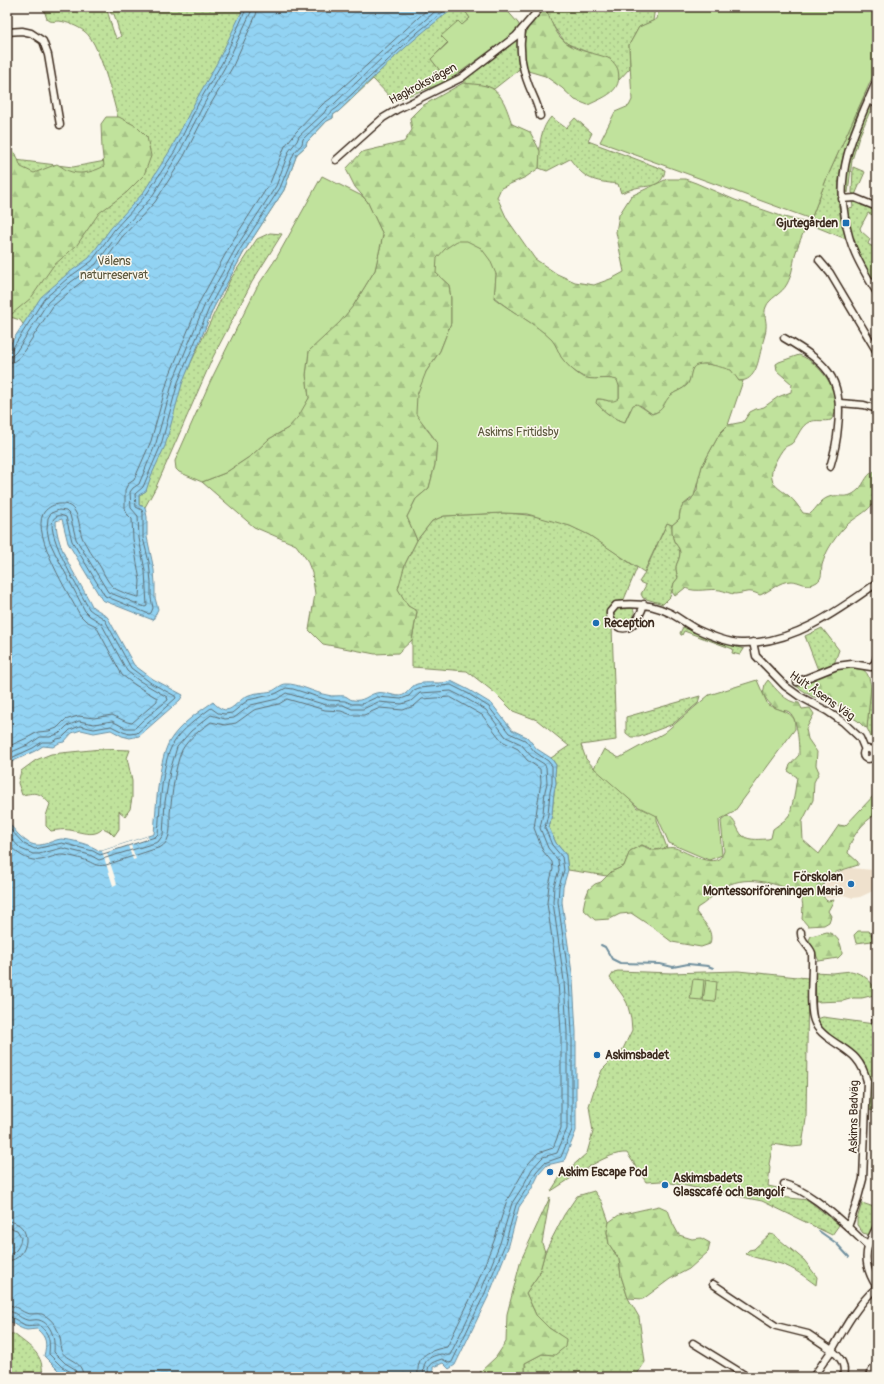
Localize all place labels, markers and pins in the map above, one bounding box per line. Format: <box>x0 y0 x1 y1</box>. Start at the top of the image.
place label: Gjutegården <box>776 216 838 231</box>
marker: Gjutegården <box>841 218 851 228</box>
place label: Reception <box>604 616 655 631</box>
marker: Reception <box>591 618 601 628</box>
place label: Förskolan Montessoriföreningen Maria <box>703 870 843 899</box>
marker: Förskolan Montessoriföreningen Maria <box>846 879 856 889</box>
place label: Askimsbadet <box>605 1048 670 1063</box>
marker: Askimsbadet <box>592 1050 602 1060</box>
place label: Askim Escape Pod <box>558 1165 648 1180</box>
marker: Askim Escape Pod <box>545 1167 555 1177</box>
place label: Askimsbadets Glasscafé och Bangolf <box>673 1171 785 1200</box>
marker: Askimsbadets Glasscafé och Bangolf <box>660 1180 670 1190</box>

